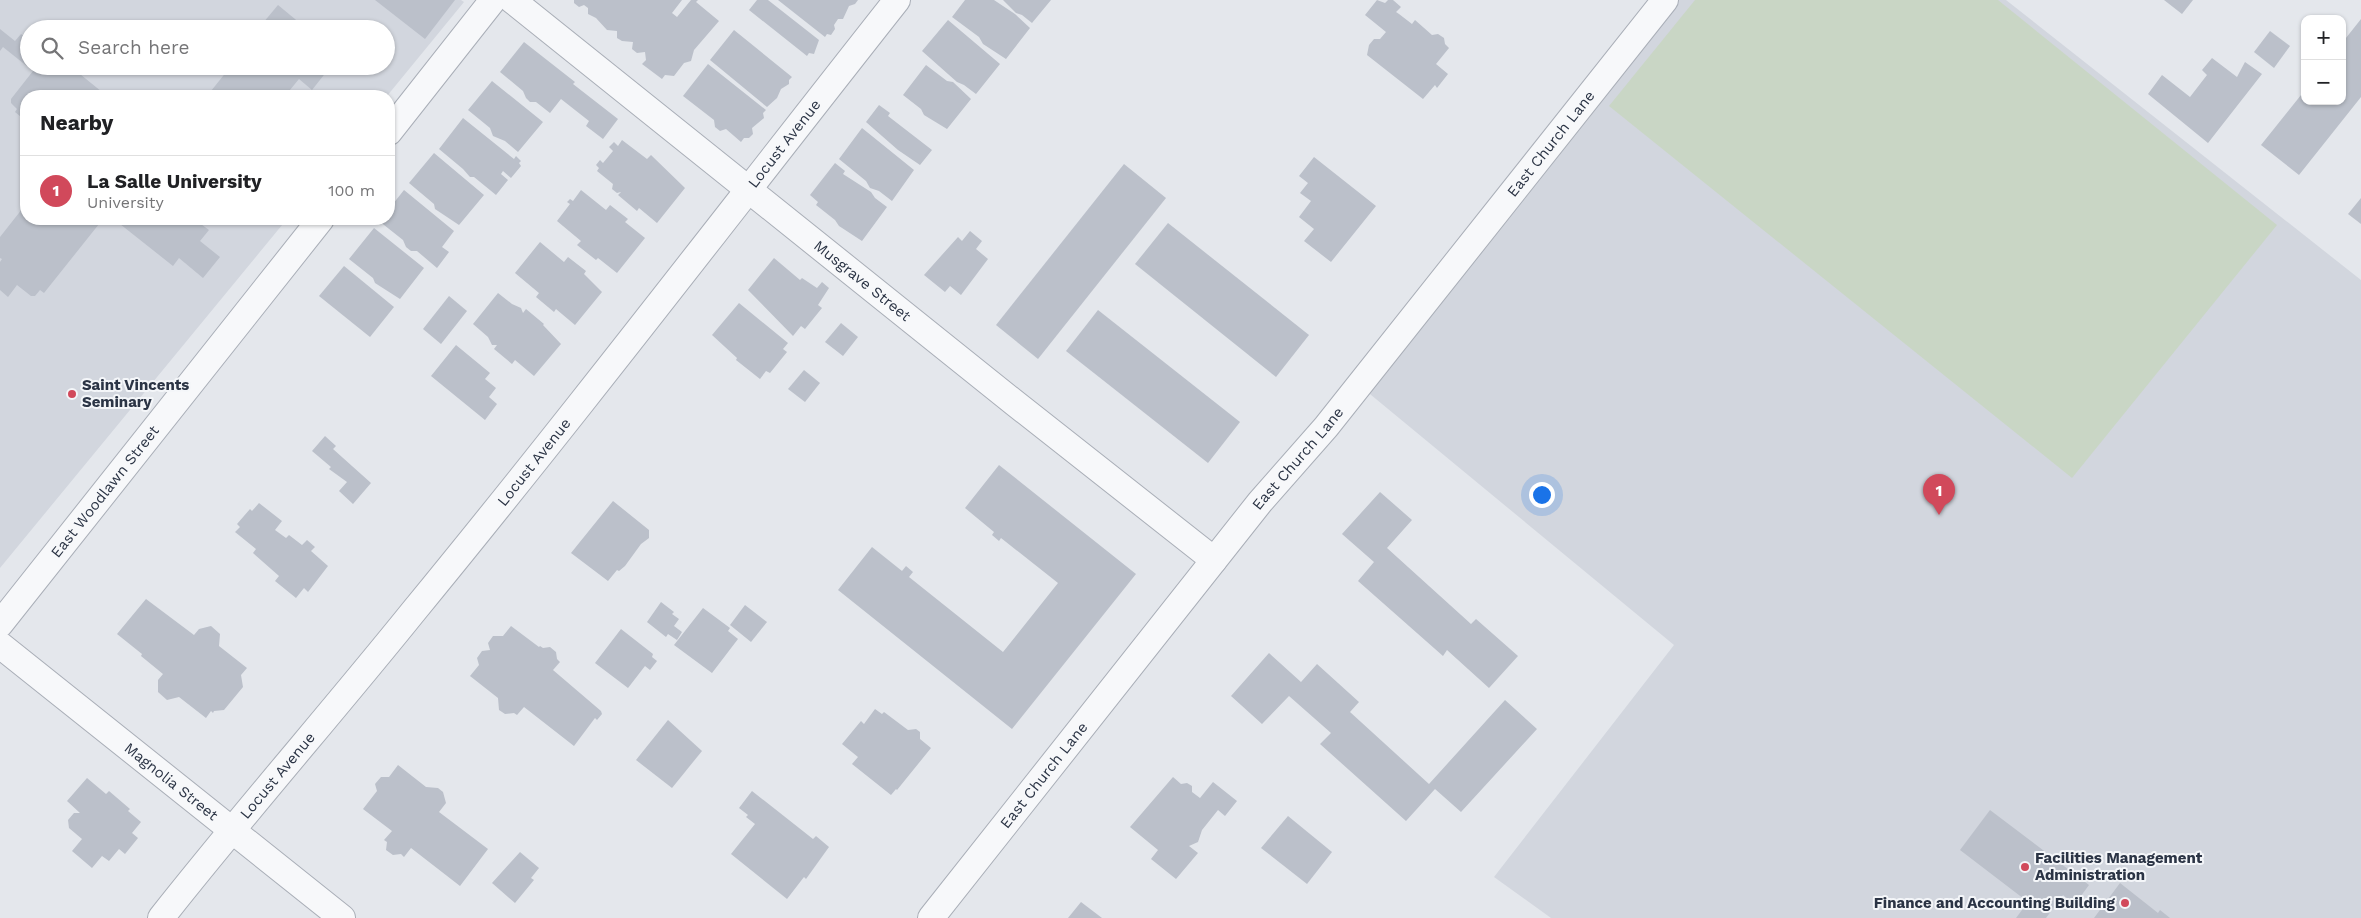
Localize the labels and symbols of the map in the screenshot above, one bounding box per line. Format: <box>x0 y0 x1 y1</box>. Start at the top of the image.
street label: East Church Lane <box>1503 87 1599 200</box>
street label: Locust Avenue <box>744 96 824 191</box>
street label: Musgrave Street <box>810 237 915 325</box>
place label: Saint Vincents Seminary <box>82 376 189 411</box>
marker: Saint Vincents Seminary <box>66 388 78 400</box>
street label: East Church Lane <box>1248 403 1347 514</box>
street label: Locust Avenue <box>494 415 574 510</box>
street label: East Woodlawn Street <box>47 421 163 561</box>
pin: 1 <box>1923 474 1955 515</box>
your location <box>1529 482 1555 508</box>
street label: East Church Lane <box>996 719 1091 832</box>
street label: Locust Avenue <box>236 729 319 823</box>
street label: Magnolia Street <box>121 739 222 825</box>
place label: Facilities Management Administration <box>2035 849 2203 884</box>
marker: Facilities Management Administration <box>2019 861 2031 873</box>
place label: Finance and Accounting Building <box>1874 894 2116 912</box>
marker: Finance and Accounting Building <box>2119 897 2131 909</box>

